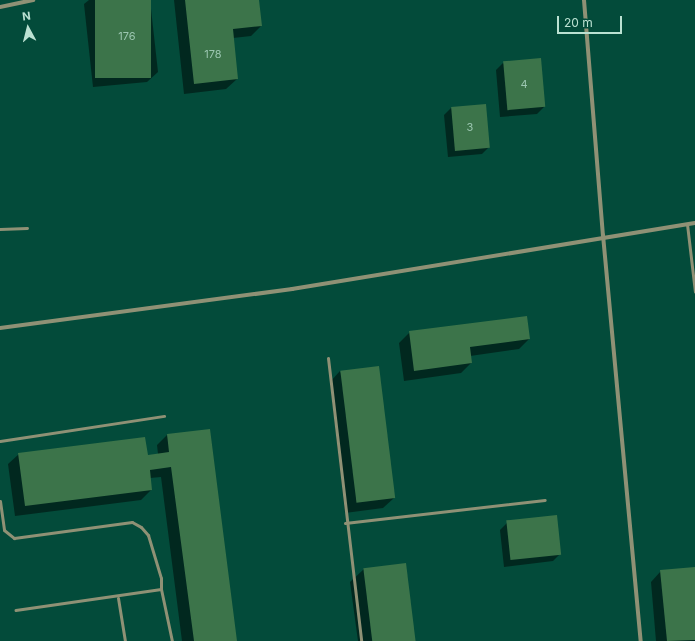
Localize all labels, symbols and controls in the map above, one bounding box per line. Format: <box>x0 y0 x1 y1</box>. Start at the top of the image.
north arrow <box>8 8 48 48</box>
scale bar <box>559 8 624 34</box>
text: N <box>22 9 32 24</box>
text: 20 m <box>564 15 593 30</box>
house number: 176 <box>118 29 136 43</box>
house number: 178 <box>204 47 222 61</box>
house number: 4 <box>520 77 528 91</box>
house number: 3 <box>467 120 473 134</box>

